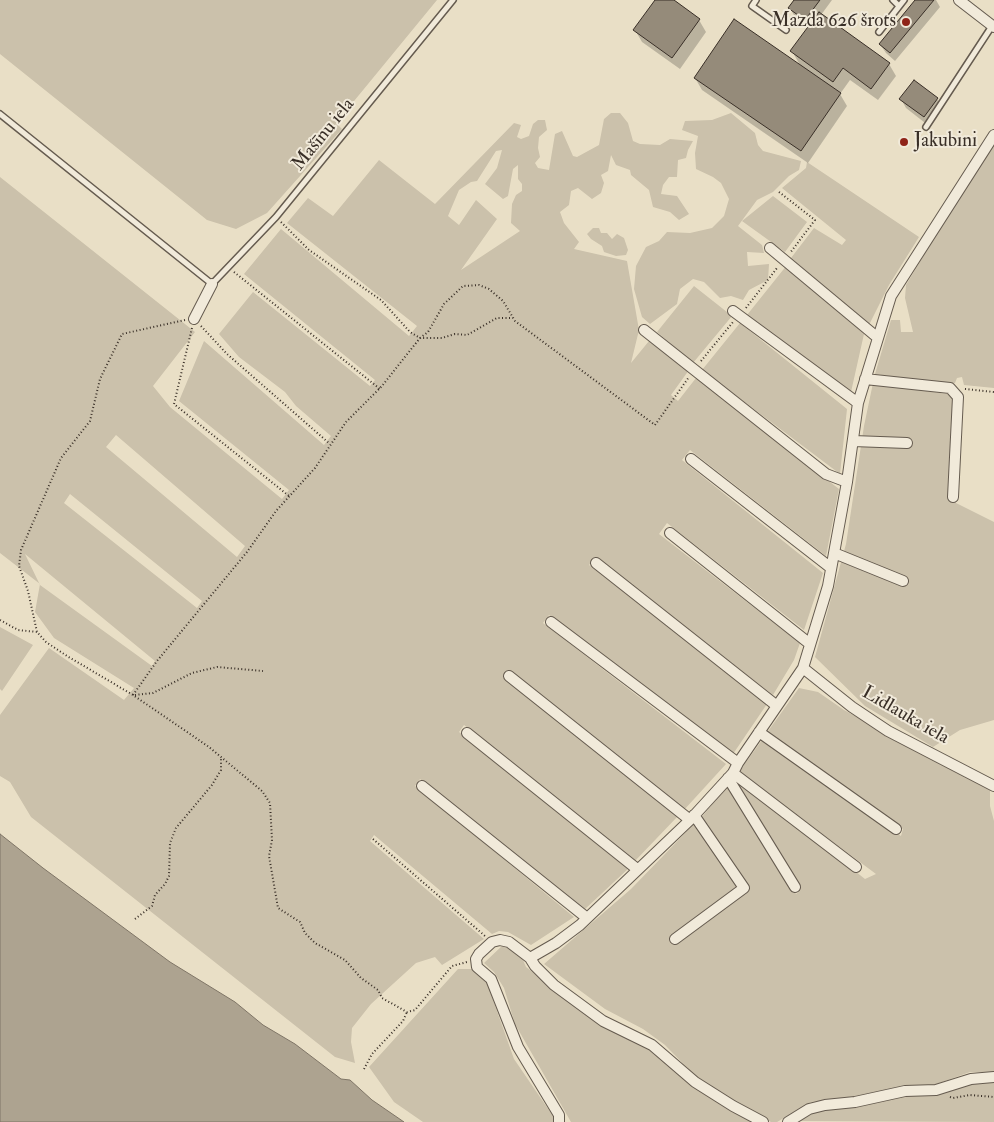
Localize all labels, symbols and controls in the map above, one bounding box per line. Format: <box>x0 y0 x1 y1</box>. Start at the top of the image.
place label: Mazda 626 šrots <box>771 11 896 33</box>
marker: Mazda 626 šrots <box>900 16 912 28</box>
street label: Mašīnu iela <box>288 94 360 176</box>
place label: Jakubini <box>914 131 977 153</box>
marker: Jakubini <box>898 136 910 148</box>
street label: Lidlauka iela <box>857 682 953 750</box>

